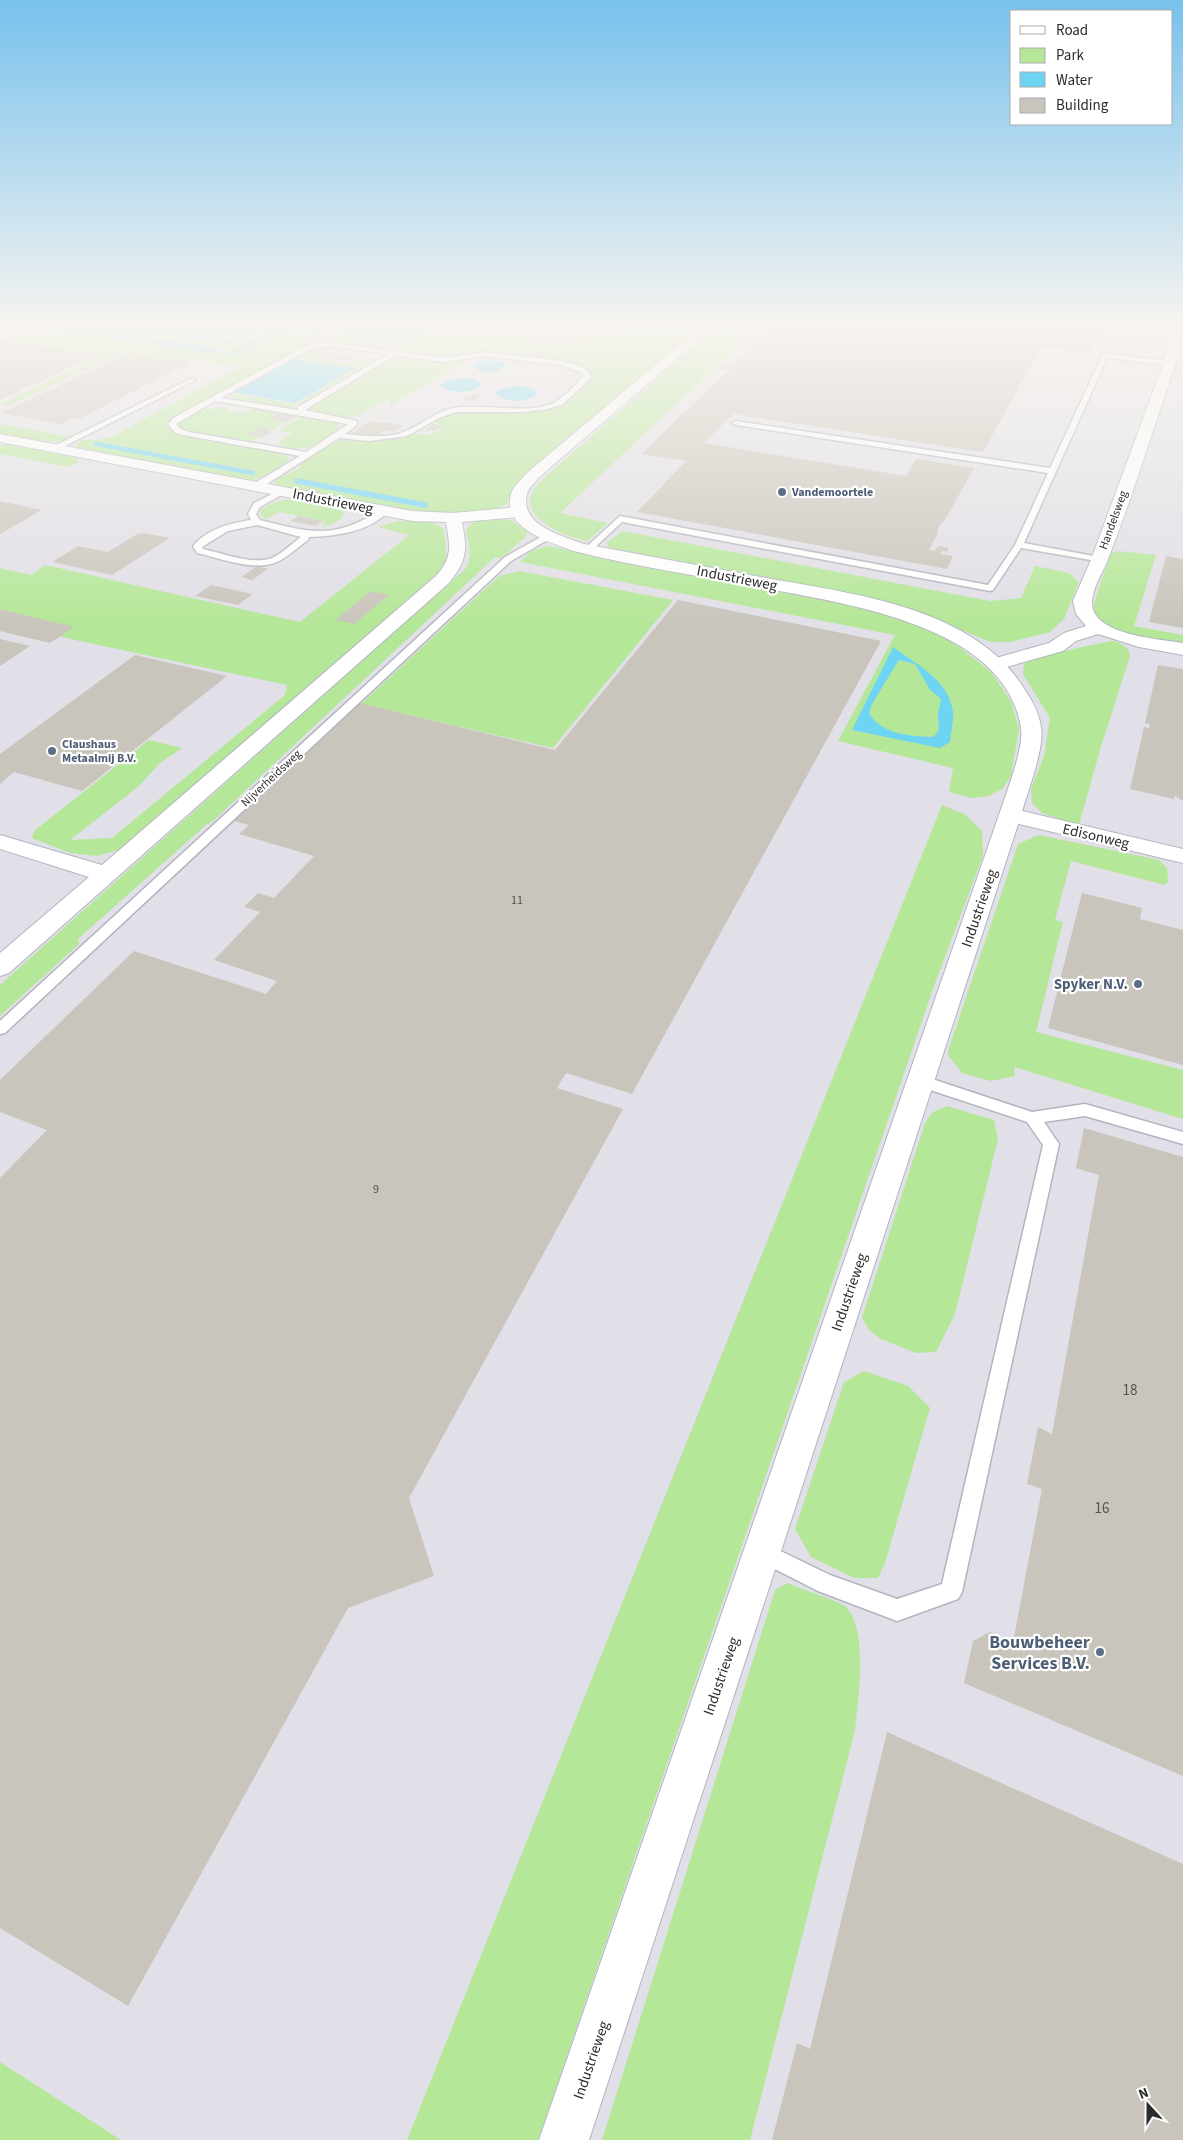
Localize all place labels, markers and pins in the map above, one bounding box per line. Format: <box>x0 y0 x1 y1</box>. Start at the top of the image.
place label: Vandemoortele <box>791 484 873 501</box>
marker: Vandemoortele <box>776 486 788 498</box>
place label: Claushaus Metaalmij B.V. <box>62 736 136 767</box>
marker: Claushaus Metaalmij B.V. <box>46 745 58 757</box>
place label: Spyker N.V. <box>1054 974 1128 995</box>
marker: Spyker N.V. <box>1132 978 1144 990</box>
place label: Bouwbeheer Services B.V. <box>989 1630 1091 1676</box>
marker: Bouwbeheer Services B.V. <box>1094 1646 1106 1658</box>

